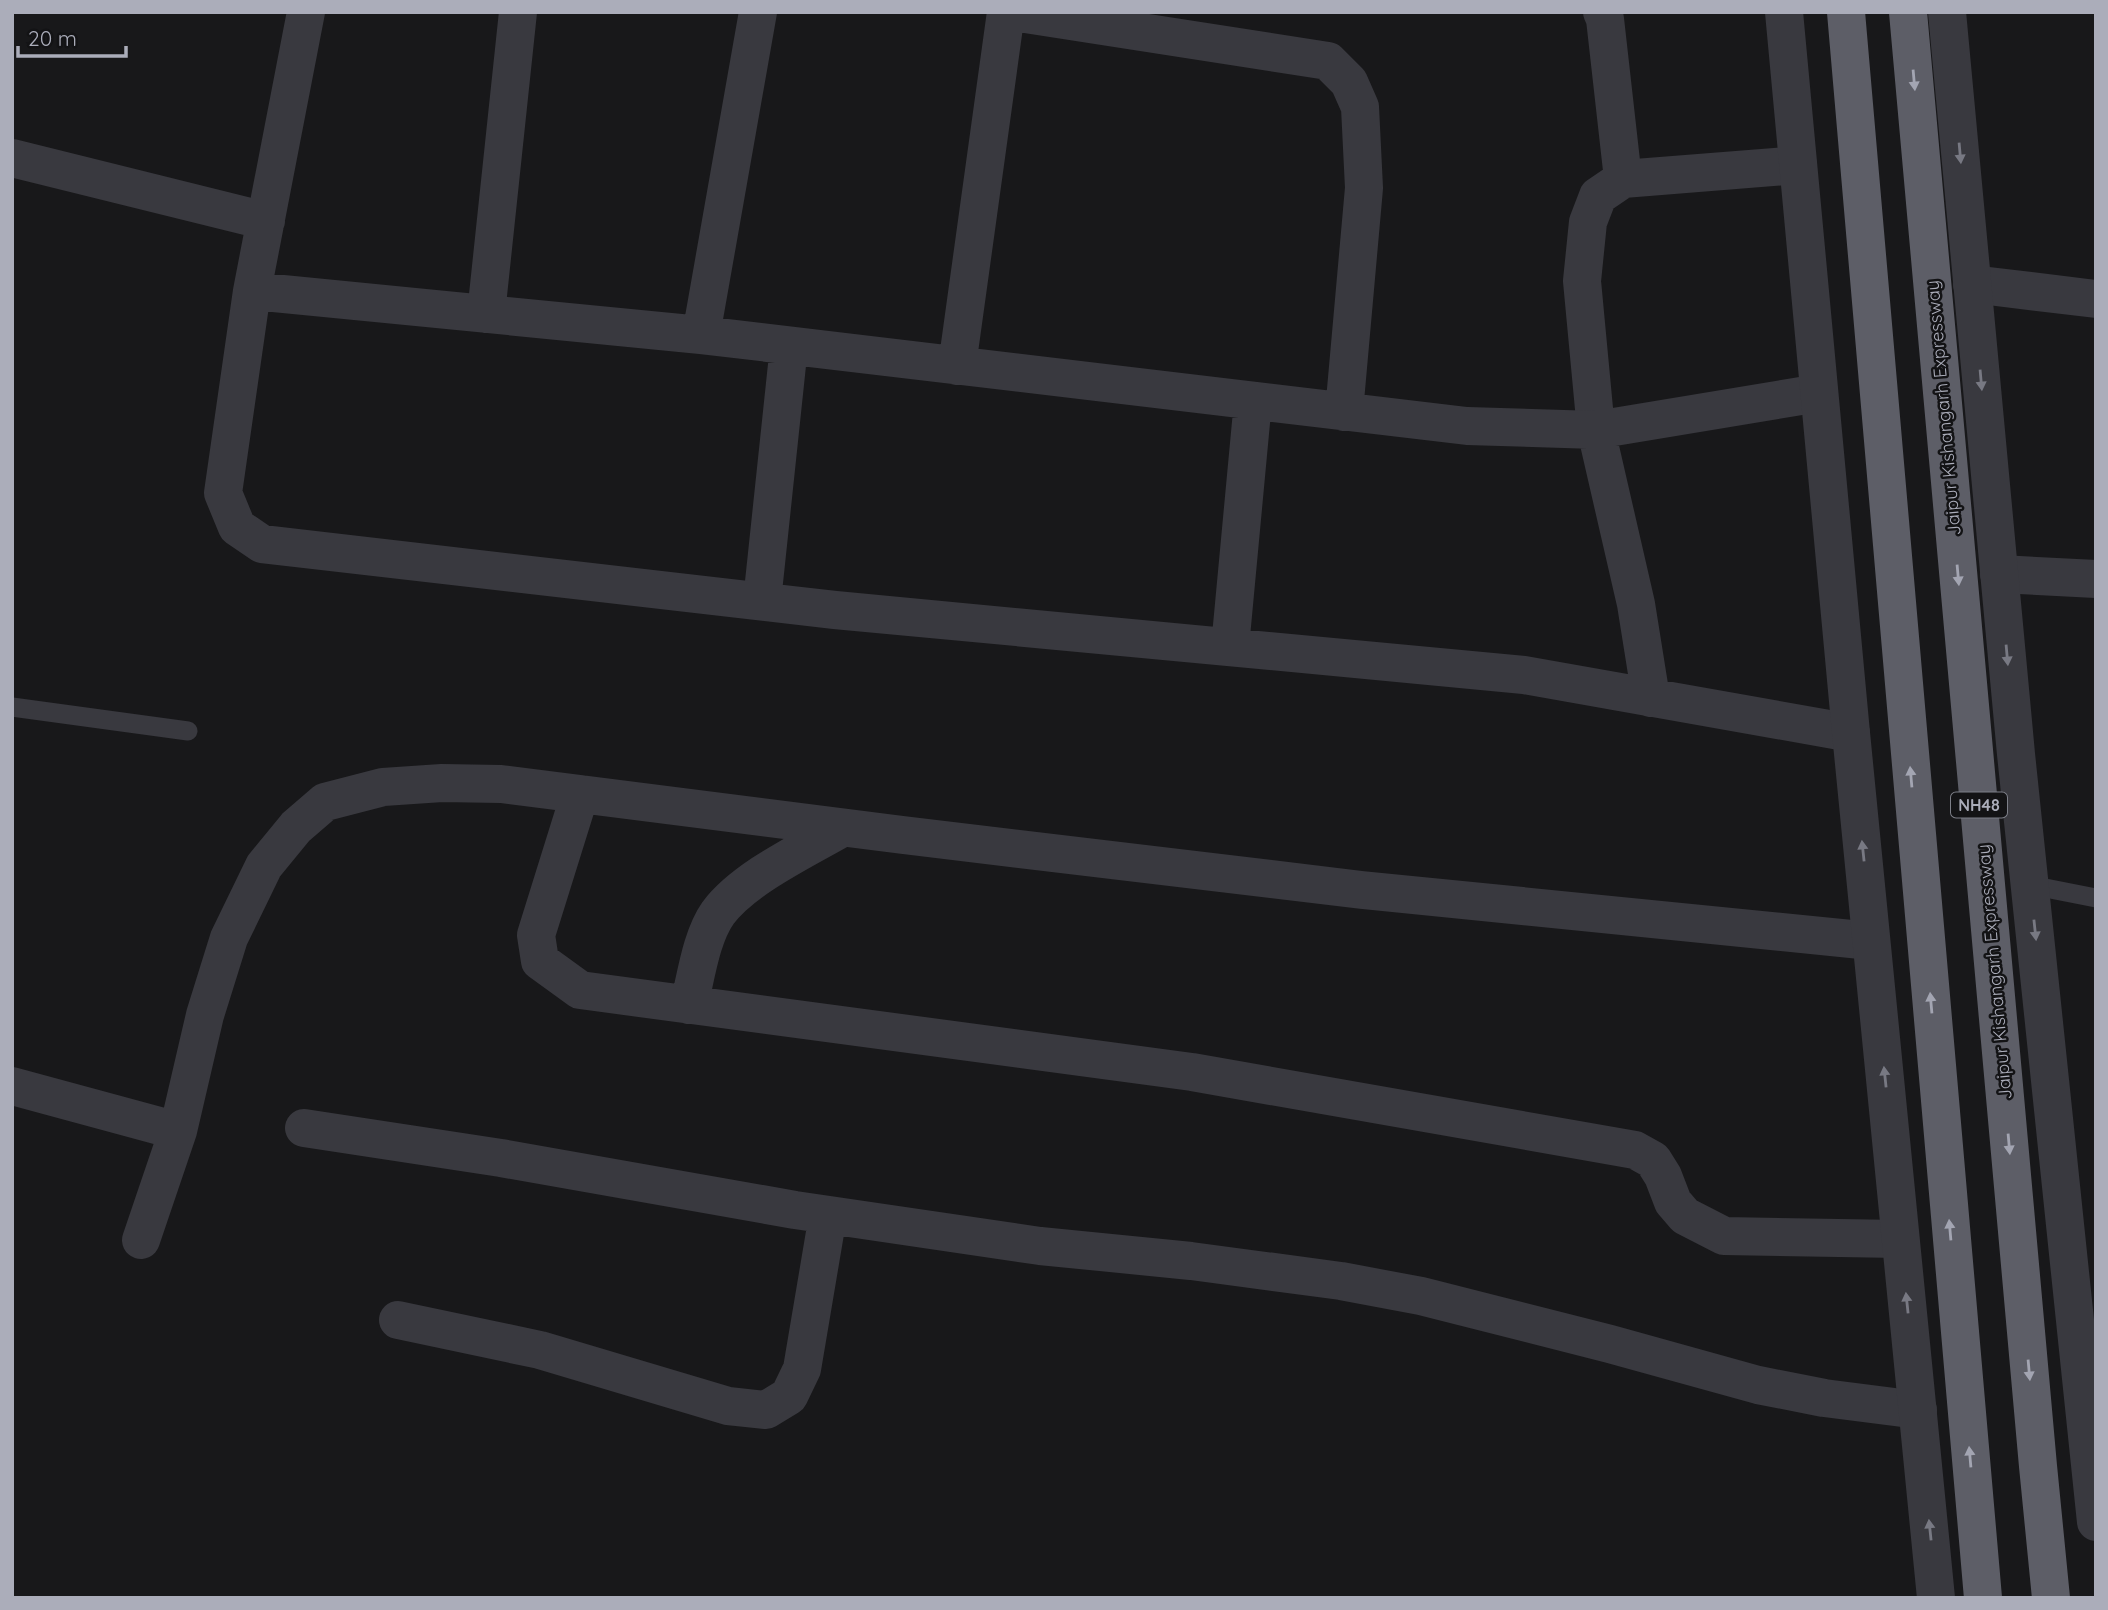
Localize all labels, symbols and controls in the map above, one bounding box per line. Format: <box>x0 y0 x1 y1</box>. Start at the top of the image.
scale bar <box>18 14 126 58</box>
text: 20 m <box>28 25 77 51</box>
one-way arrow <box>1909 69 1920 91</box>
one-way arrow <box>1955 143 1966 165</box>
street label: Jaipur Kishangarh Expressway <box>1920 279 1966 537</box>
one-way arrow <box>1976 369 1987 391</box>
one-way arrow <box>1953 564 1964 586</box>
one-way arrow <box>2002 644 2013 666</box>
one-way arrow <box>1905 765 1916 787</box>
road number: NH48 <box>1951 792 2007 818</box>
one-way arrow <box>1857 839 1868 861</box>
street label: Jaipur Kishangarh Expressway <box>1971 843 2017 1101</box>
one-way arrow <box>2029 920 2040 942</box>
one-way arrow <box>1925 992 1936 1014</box>
one-way arrow <box>1879 1066 1890 1088</box>
one-way arrow <box>2004 1133 2015 1155</box>
one-way arrow <box>1944 1219 1955 1241</box>
one-way arrow <box>1901 1292 1912 1314</box>
one-way arrow <box>2024 1359 2035 1381</box>
one-way arrow <box>1964 1445 1975 1467</box>
one-way arrow <box>1924 1519 1935 1541</box>

